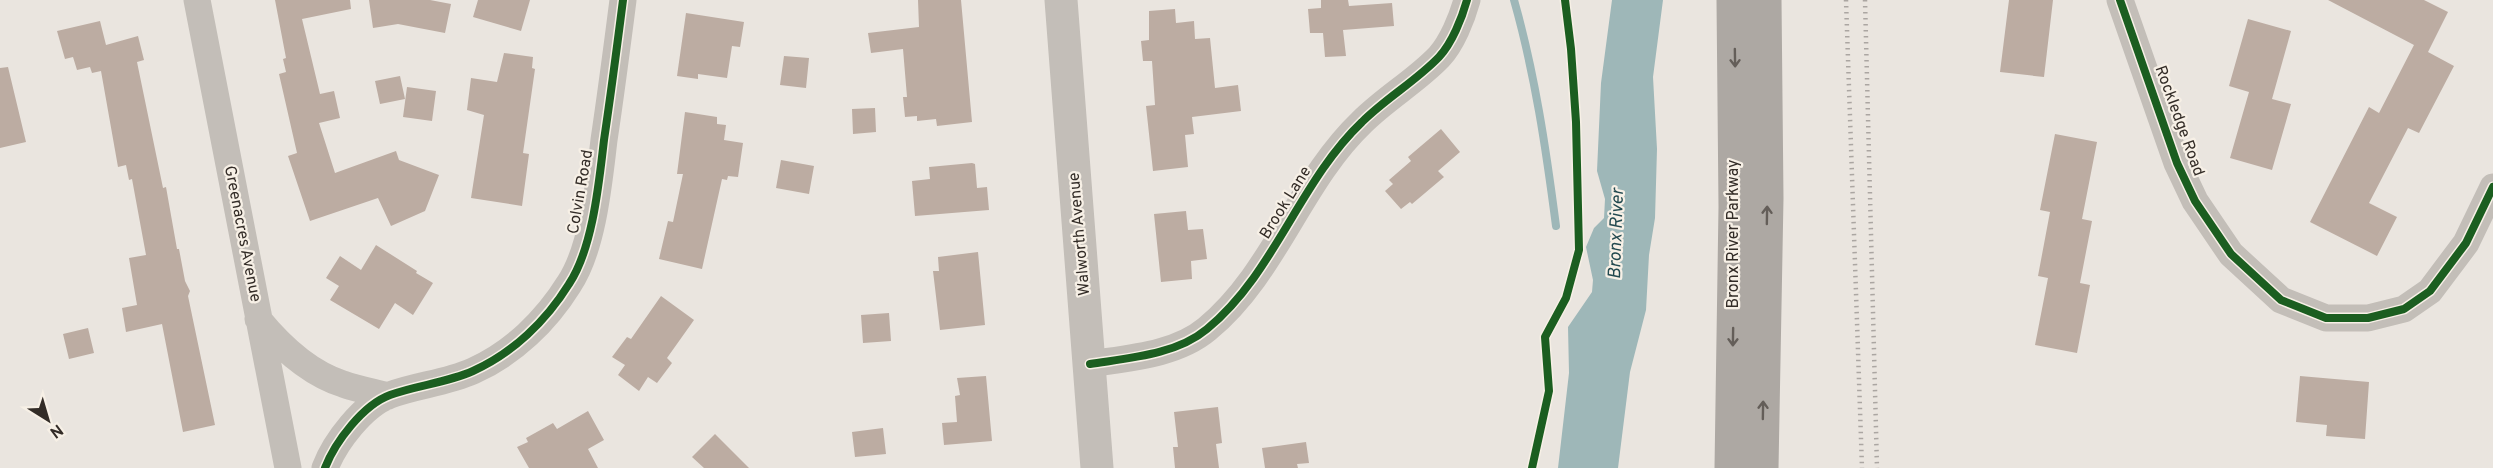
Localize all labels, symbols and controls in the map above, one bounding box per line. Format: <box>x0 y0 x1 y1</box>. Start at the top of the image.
one-way arrow <box>1729 48 1741 68</box>
street label: Rockledge Road <box>2150 63 2208 179</box>
street label: Colvin Road <box>564 148 598 236</box>
street label: Bronx River Parkway <box>1724 160 1744 308</box>
street label: Brook Lane <box>1256 163 1316 243</box>
street label: Greenacres Avenue <box>219 164 265 304</box>
street label: Walworth Avenue <box>1065 172 1095 296</box>
water label: Bronx River <box>1604 186 1630 280</box>
one-way arrow <box>1761 205 1773 225</box>
one-way arrow <box>1727 327 1739 347</box>
north arrow <box>18 390 78 450</box>
one-way arrow <box>1758 400 1769 420</box>
text: N <box>45 419 66 442</box>

